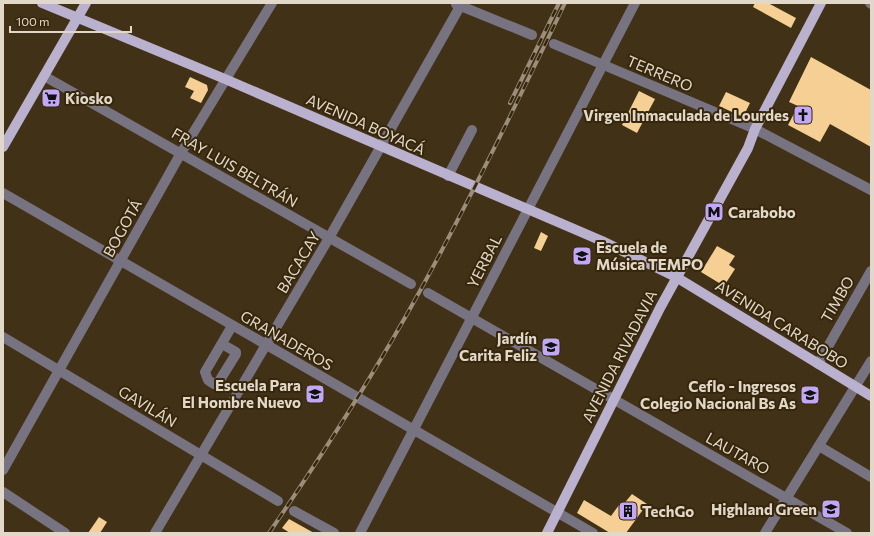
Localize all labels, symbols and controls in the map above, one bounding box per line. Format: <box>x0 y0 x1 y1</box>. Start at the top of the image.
scale bar <box>10 8 131 34</box>
text: 100 m <box>16 14 50 28</box>
street label: TERRERO <box>624 51 696 95</box>
supermarket icon: Kiosko <box>40 87 62 109</box>
place label: Kiosko <box>65 89 113 107</box>
street label: AVENIDA BOYACÁ <box>304 89 429 158</box>
church icon: Virgen Inmaculada de Lourdes <box>792 104 814 126</box>
place label: Virgen Inmaculada de Lourdes <box>583 106 789 124</box>
street label: FRAY LUIS BELTRÁN <box>169 123 302 210</box>
street label: BOGOTÁ <box>98 195 145 260</box>
metro station icon: Carabobo <box>703 201 725 223</box>
place label: Carabobo <box>728 203 796 221</box>
street label: BACACAY <box>273 228 324 296</box>
street label: YERBAL <box>463 231 505 291</box>
place label: Escuela de Música TEMPO <box>596 238 703 273</box>
school or university icon: Escuela de Música TEMPO <box>571 245 593 267</box>
street label: TIMBO <box>817 273 857 325</box>
street label: AVENIDA CARABOBO <box>712 276 852 372</box>
street label: AVENIDA RIVADAVIA <box>578 287 660 425</box>
street label: GRANADEROS <box>238 306 337 374</box>
place label: Jardín Carita Feliz <box>459 329 537 364</box>
school or university icon: Jardín Carita Feliz <box>540 336 562 358</box>
place label: Escuela Para El Hombre Nuevo <box>182 376 301 411</box>
place label: Ceflo - Ingresos Colegio Nacional Bs As <box>640 377 796 412</box>
street label: GAVILÁN <box>116 381 181 430</box>
school or university icon: Escuela Para El Hombre Nuevo <box>304 383 326 405</box>
school or university icon: Ceflo - Ingresos Colegio Nacional Bs As <box>799 384 821 406</box>
street label: LAUTARO <box>703 428 773 478</box>
school or university icon: Highland Green <box>820 498 842 520</box>
building icon: TechGo <box>617 500 639 522</box>
place label: Highland Green <box>711 500 817 518</box>
place label: TechGo <box>642 502 694 520</box>

